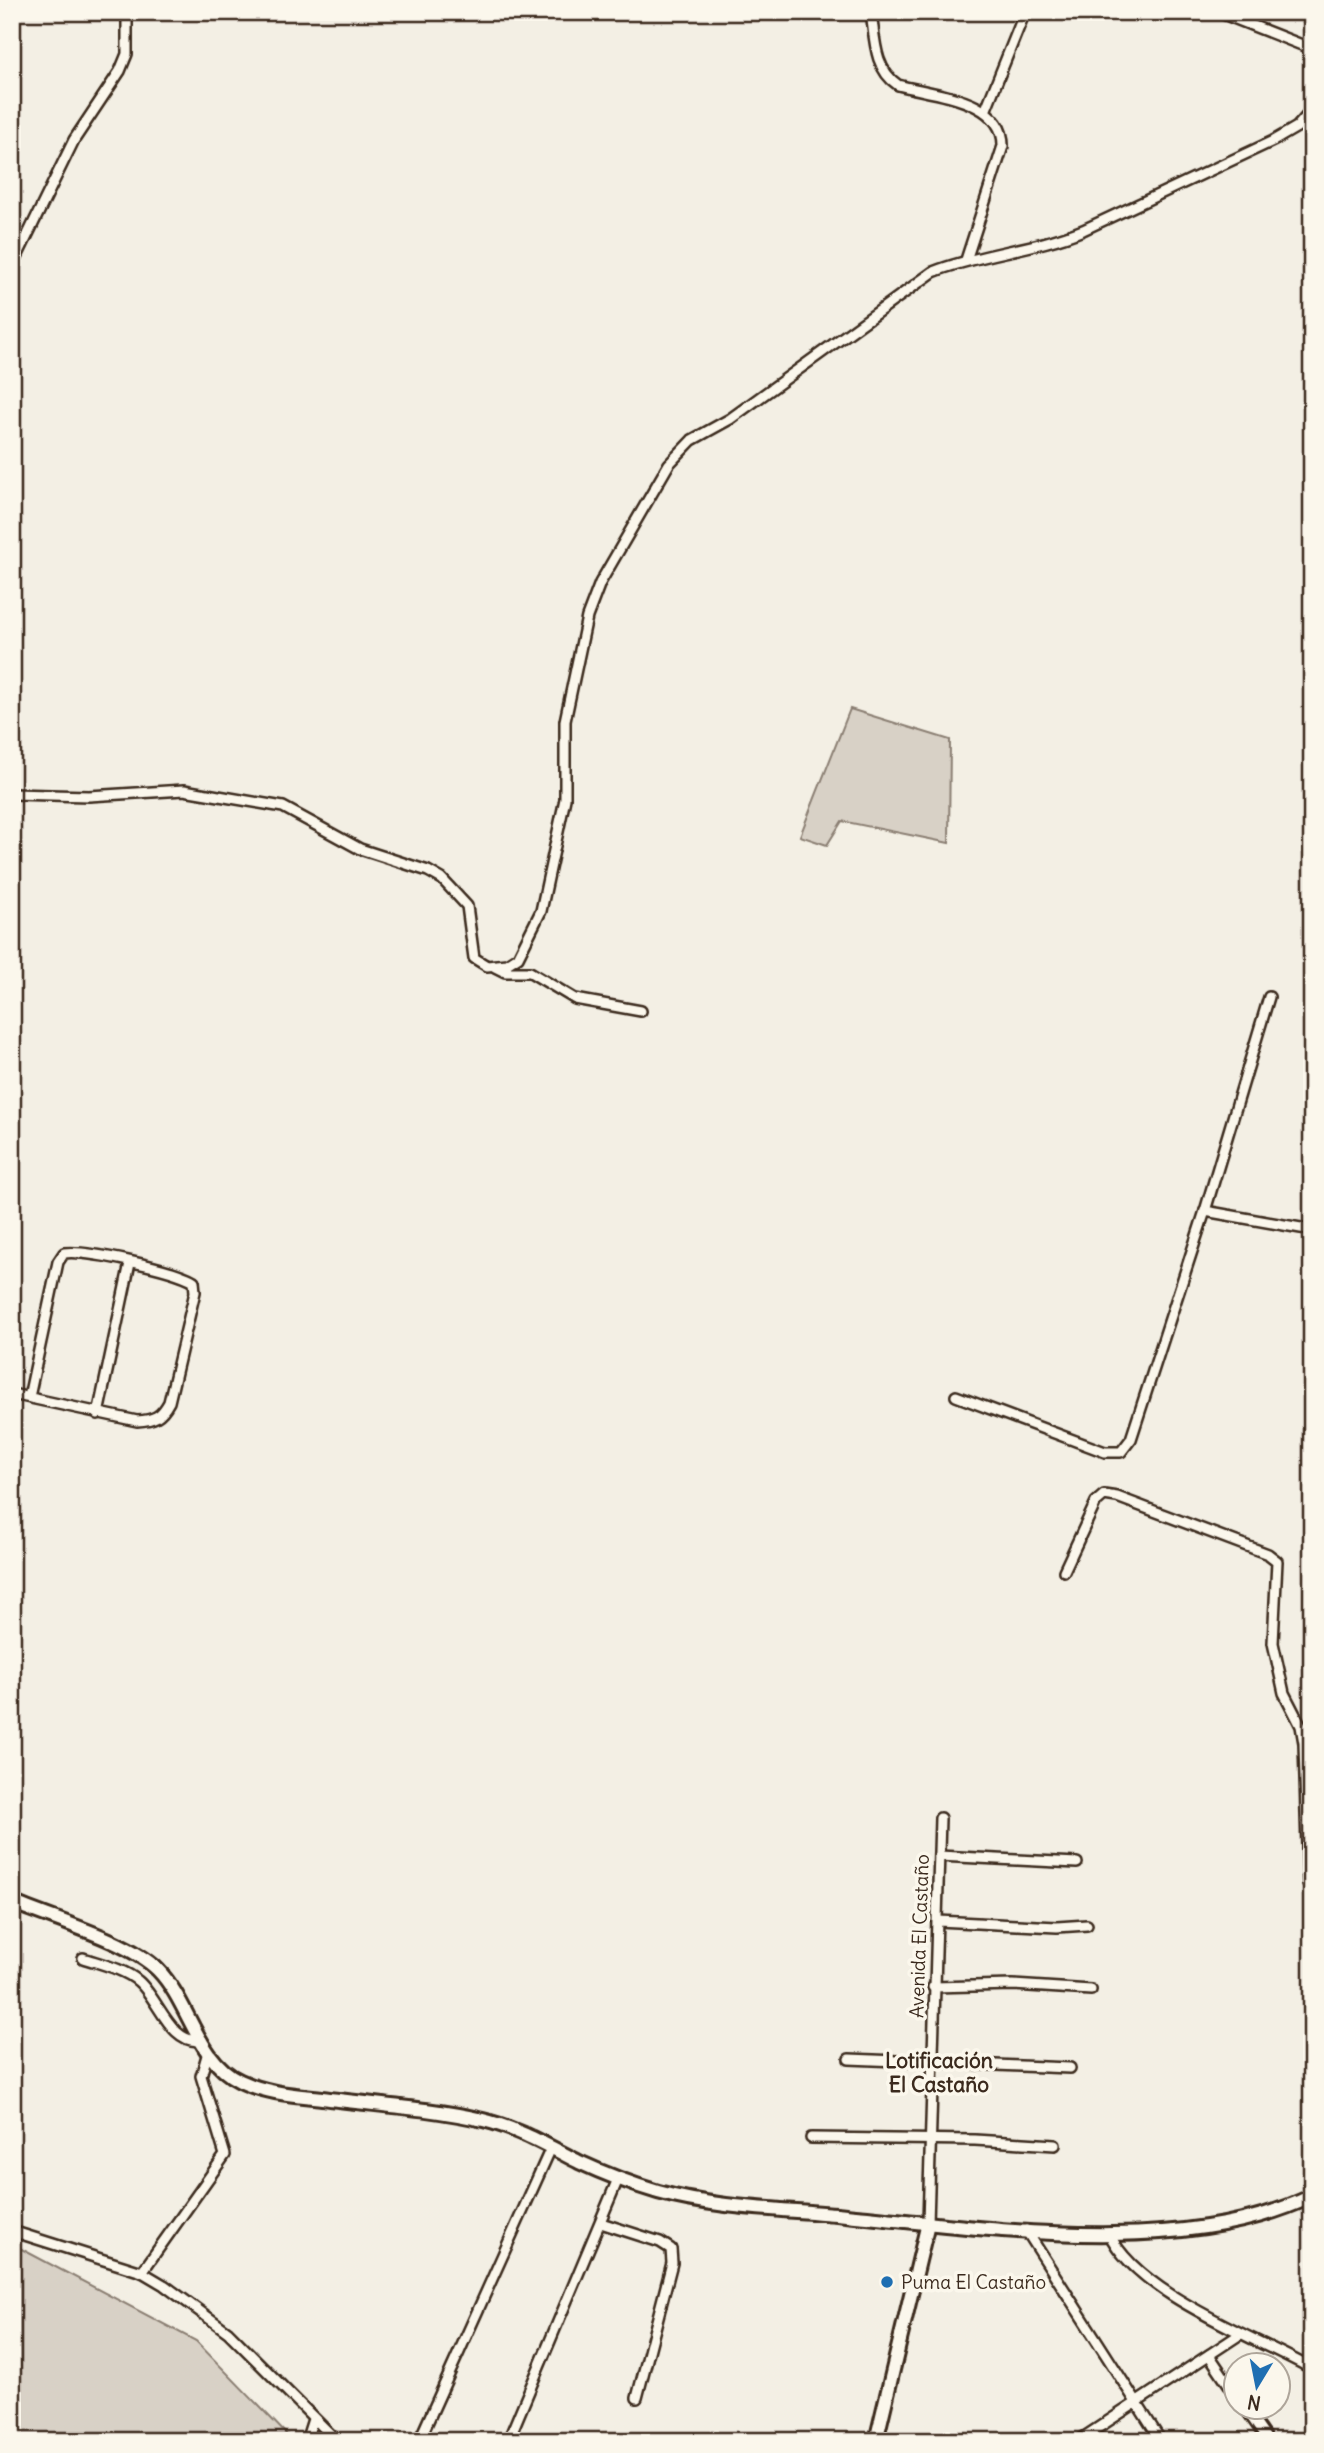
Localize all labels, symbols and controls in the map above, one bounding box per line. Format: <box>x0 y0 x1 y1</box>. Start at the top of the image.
street label: Avenida El Castaño <box>904 1854 934 2018</box>
district label: Lotificación El Castaño <box>885 2047 993 2098</box>
place label: Puma El Castaño <box>901 2270 1046 2294</box>
marker: Puma El Castaño <box>879 2274 895 2290</box>
north arrow <box>1222 2352 1292 2422</box>
text: N <box>1245 2390 1263 2416</box>

